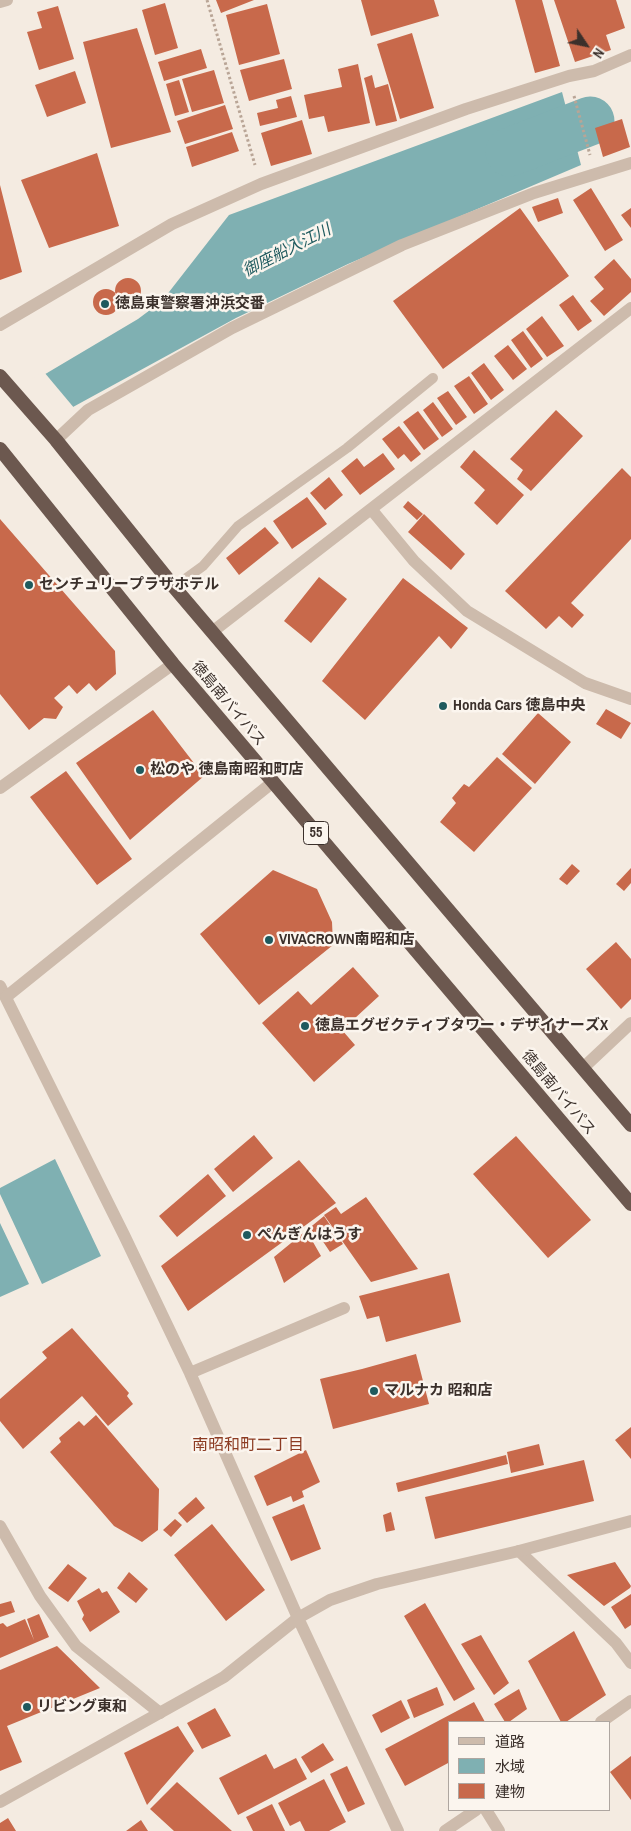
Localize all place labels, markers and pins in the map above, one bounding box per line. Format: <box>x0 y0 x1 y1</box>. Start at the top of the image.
place label: 徳島東警察署沖浜交番 <box>115 295 265 313</box>
marker: 徳島東警察署沖浜交番 <box>99 298 111 310</box>
place label: センチュリープラザホテル <box>39 576 219 594</box>
marker: センチュリープラザホテル <box>23 579 35 591</box>
place label: Honda Cars 徳島中央 <box>453 697 585 715</box>
marker: Honda Cars 徳島中央 <box>437 700 449 712</box>
place label: 松のや 徳島南昭和町店 <box>150 761 303 779</box>
marker: 松のや 徳島南昭和町店 <box>134 764 146 776</box>
place label: VIVACROWN南昭和店 <box>279 931 415 949</box>
marker: VIVACROWN南昭和店 <box>263 934 275 946</box>
place label: 徳島エグゼクティブタワー・デザイナーズX <box>315 1017 608 1035</box>
marker: 徳島エグゼクティブタワー・デザイナーズX <box>299 1020 311 1032</box>
place label: ぺんぎんはうす <box>257 1226 362 1244</box>
marker: ぺんぎんはうす <box>241 1229 253 1241</box>
place label: マルナカ 昭和店 <box>384 1382 492 1400</box>
marker: マルナカ 昭和店 <box>368 1385 380 1397</box>
place label: リビング東和 <box>37 1698 127 1716</box>
marker: リビング東和 <box>21 1701 33 1713</box>

